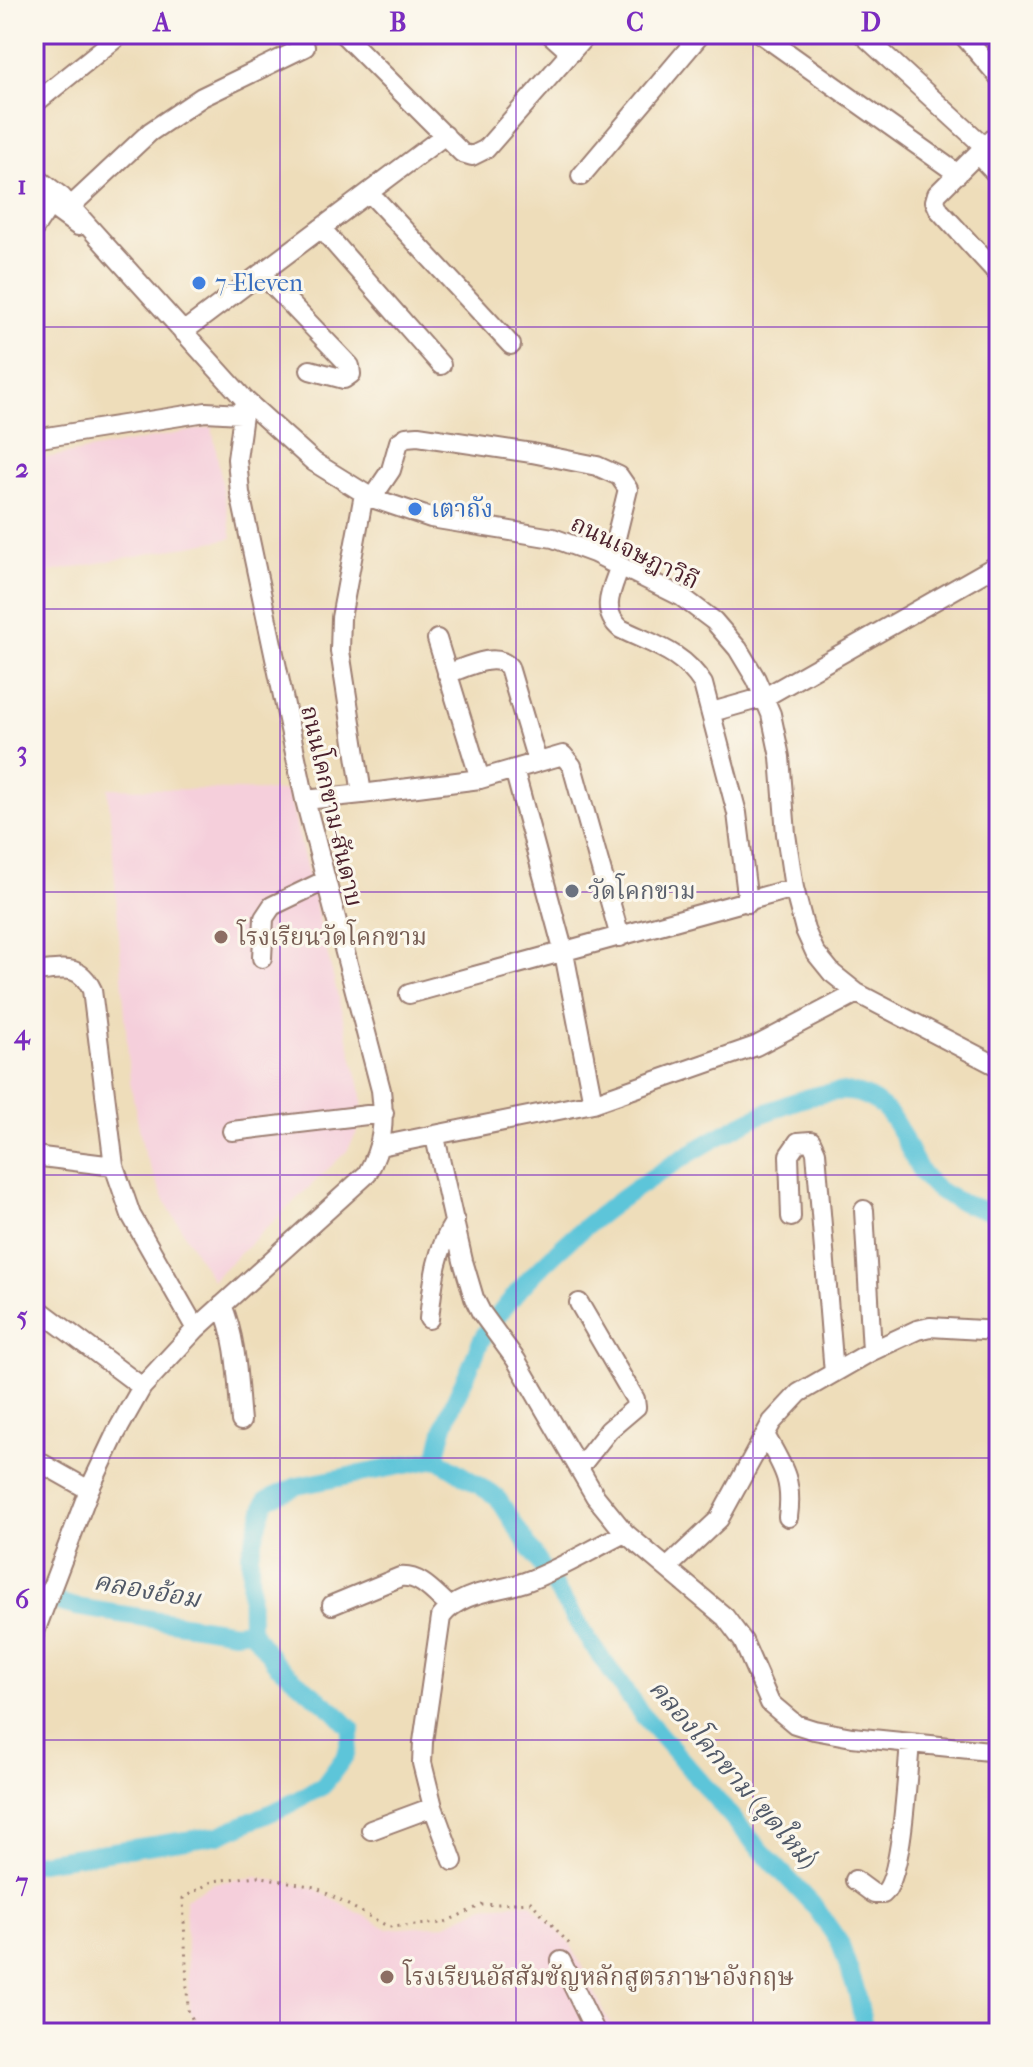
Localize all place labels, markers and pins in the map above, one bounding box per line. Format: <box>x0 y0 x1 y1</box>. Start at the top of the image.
place label: 7-Eleven <box>215 269 303 297</box>
marker: 7-Eleven <box>190 274 208 292</box>
place label: เตาถัง <box>431 495 493 523</box>
marker: เตาถัง <box>406 500 424 518</box>
place label: วัดโคกขาม <box>588 873 696 905</box>
marker: วัดโคกขาม <box>563 882 581 900</box>
place label: โรงเรียนวัดโคกขาม <box>236 919 427 951</box>
marker: โรงเรียนวัดโคกขาม <box>212 928 230 946</box>
place label: โรงเรียนอัสสัมชัญหลักสูตรภาษาอังกฤษ <box>402 1959 794 1992</box>
marker: โรงเรียนอัสสัมชัญหลักสูตรภาษาอังกฤษ <box>378 1968 396 1986</box>

